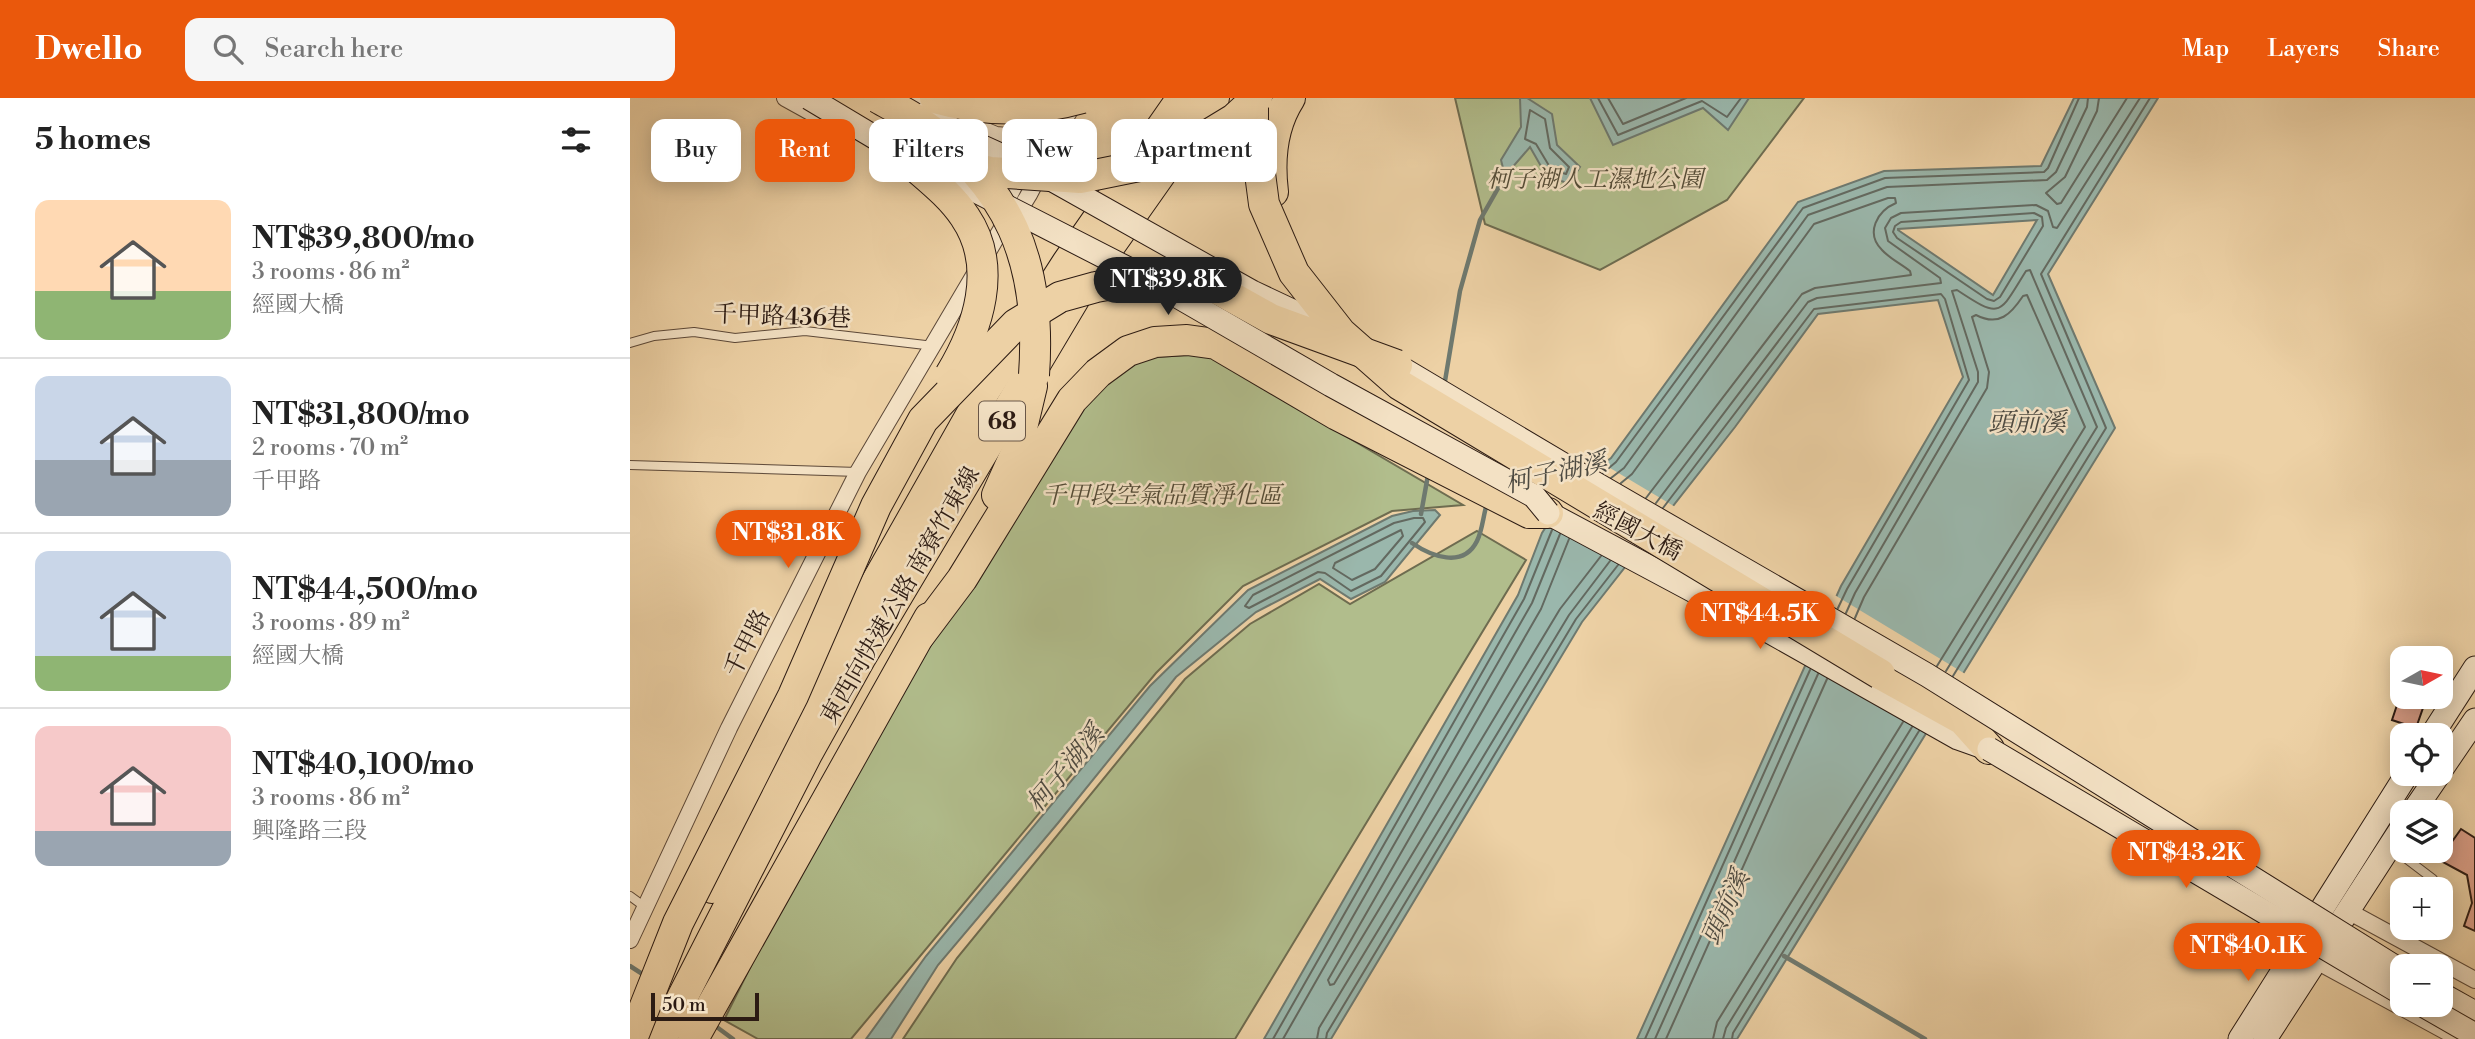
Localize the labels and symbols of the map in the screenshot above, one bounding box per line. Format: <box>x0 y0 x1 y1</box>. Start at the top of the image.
park label: 柯子湖人工濕地公園 <box>1487 165 1707 195</box>
pin: NT$39.8K <box>1096 258 1240 317</box>
street label: 千甲路436巷 <box>712 300 851 334</box>
road number: 68 <box>979 402 1025 440</box>
water label: 頭前溪 <box>1988 407 2069 439</box>
water label: 柯子湖溪 <box>1502 445 1613 500</box>
street label: 東西向快速公路 南寮竹東線 <box>815 461 987 730</box>
park label: 千甲段空氣品質淨化區 <box>1042 481 1285 511</box>
street label: 經國大橋 <box>1588 496 1687 568</box>
pin: NT$31.8K <box>716 510 860 570</box>
pin: NT$44.5K <box>1688 592 1832 651</box>
street label: 千甲路 <box>718 605 778 682</box>
north arrow <box>2390 646 2454 709</box>
water label: 柯子湖溪 <box>1020 716 1113 819</box>
pin: NT$43.2K <box>2114 830 2258 890</box>
water label: 頭前溪 <box>1695 863 1758 950</box>
pin: NT$40.1K <box>2176 924 2320 983</box>
scale bar <box>651 990 760 1022</box>

